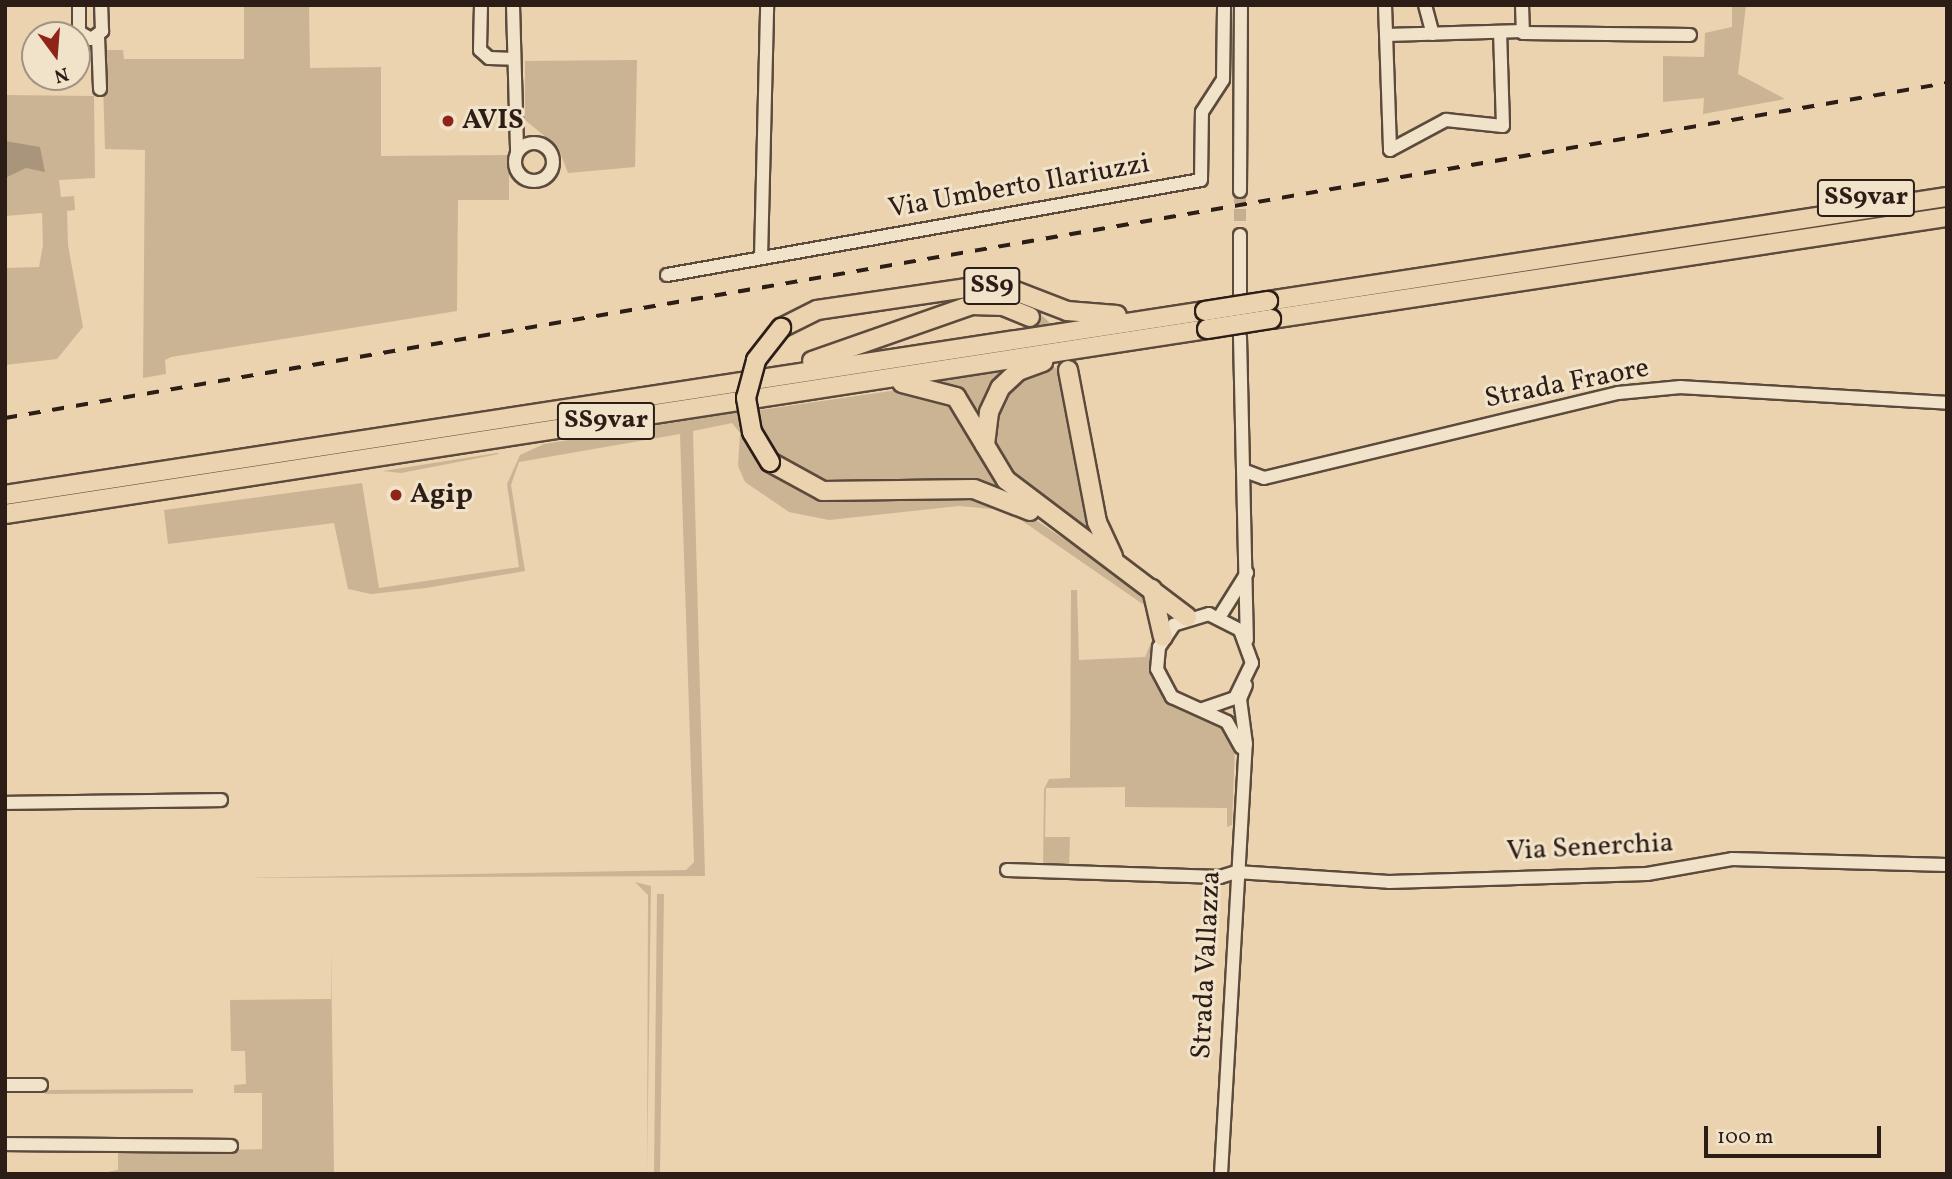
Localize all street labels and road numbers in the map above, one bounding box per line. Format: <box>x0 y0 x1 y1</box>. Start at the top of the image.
street label: Via Umberto Ilariuzzi <box>886 147 1152 227</box>
road number: SS9var <box>1815 176 1917 220</box>
road number: SS9 <box>962 264 1022 308</box>
street label: Strada Fraore <box>1482 352 1652 416</box>
road number: SS9var <box>555 398 657 444</box>
street label: Via Senerchia <box>1506 827 1674 869</box>
street label: Strada Vallazza <box>1185 869 1229 1061</box>

